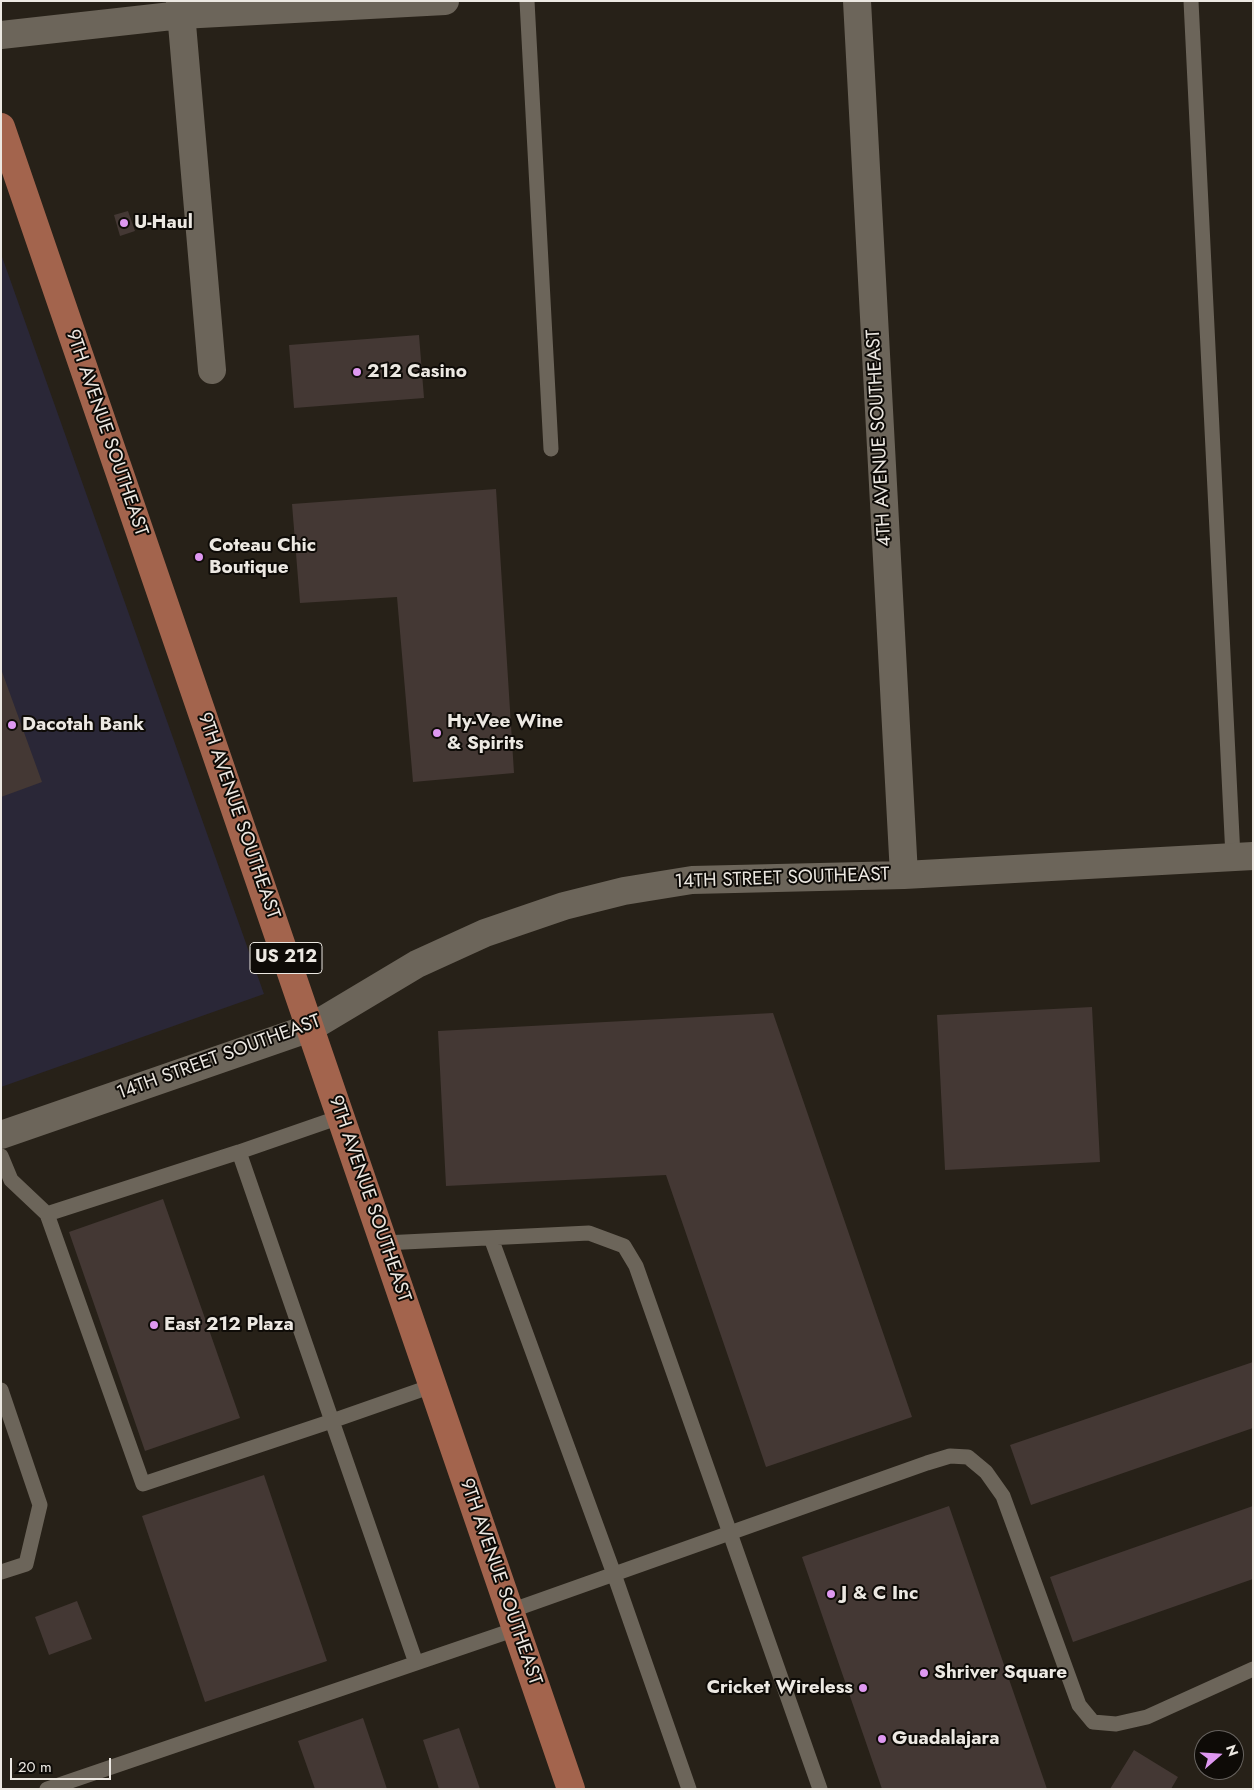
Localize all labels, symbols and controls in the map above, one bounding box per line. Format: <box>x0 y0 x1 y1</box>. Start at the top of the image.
place label: U-Haul <box>134 212 193 234</box>
marker: U-Haul <box>118 217 130 229</box>
street label: 9TH AVENUE SOUTHEAST <box>60 327 152 539</box>
street label: 4TH AVENUE SOUTHEAST <box>863 329 897 547</box>
place label: 212 Casino <box>367 361 467 383</box>
marker: 212 Casino <box>351 366 363 378</box>
place label: Coteau Chic Boutique <box>209 535 316 579</box>
marker: Coteau Chic Boutique <box>193 551 205 563</box>
street label: 9TH AVENUE SOUTHEAST <box>192 710 284 922</box>
place label: Hy-Vee Wine & Spirits <box>447 711 563 755</box>
place label: Dacotah Bank <box>22 714 144 736</box>
marker: Dacotah Bank <box>6 719 18 731</box>
marker: Hy-Vee Wine & Spirits <box>431 727 443 739</box>
street label: 14TH STREET SOUTHEAST <box>674 864 890 894</box>
road number: US 212 <box>250 942 322 974</box>
street label: 14TH STREET SOUTHEAST <box>114 1011 324 1105</box>
street label: 9TH AVENUE SOUTHEAST <box>323 1093 415 1305</box>
place label: East 212 Plaza <box>164 1314 294 1336</box>
marker: East 212 Plaza <box>148 1319 160 1331</box>
street label: 9TH AVENUE SOUTHEAST <box>454 1476 546 1688</box>
place label: J & C Inc <box>841 1583 918 1605</box>
marker: J & C Inc <box>825 1588 837 1600</box>
place label: Shriver Square <box>934 1662 1067 1684</box>
marker: Shriver Square <box>918 1667 930 1679</box>
place label: Cricket Wireless <box>707 1677 853 1699</box>
marker: Cricket Wireless <box>857 1682 869 1694</box>
place label: Guadalajara <box>892 1728 999 1750</box>
north arrow <box>1194 1730 1244 1780</box>
marker: Guadalajara <box>876 1733 888 1745</box>
text: N <box>1221 1742 1244 1759</box>
scale bar <box>12 1748 114 1780</box>
text: 20 m <box>18 1756 52 1778</box>

